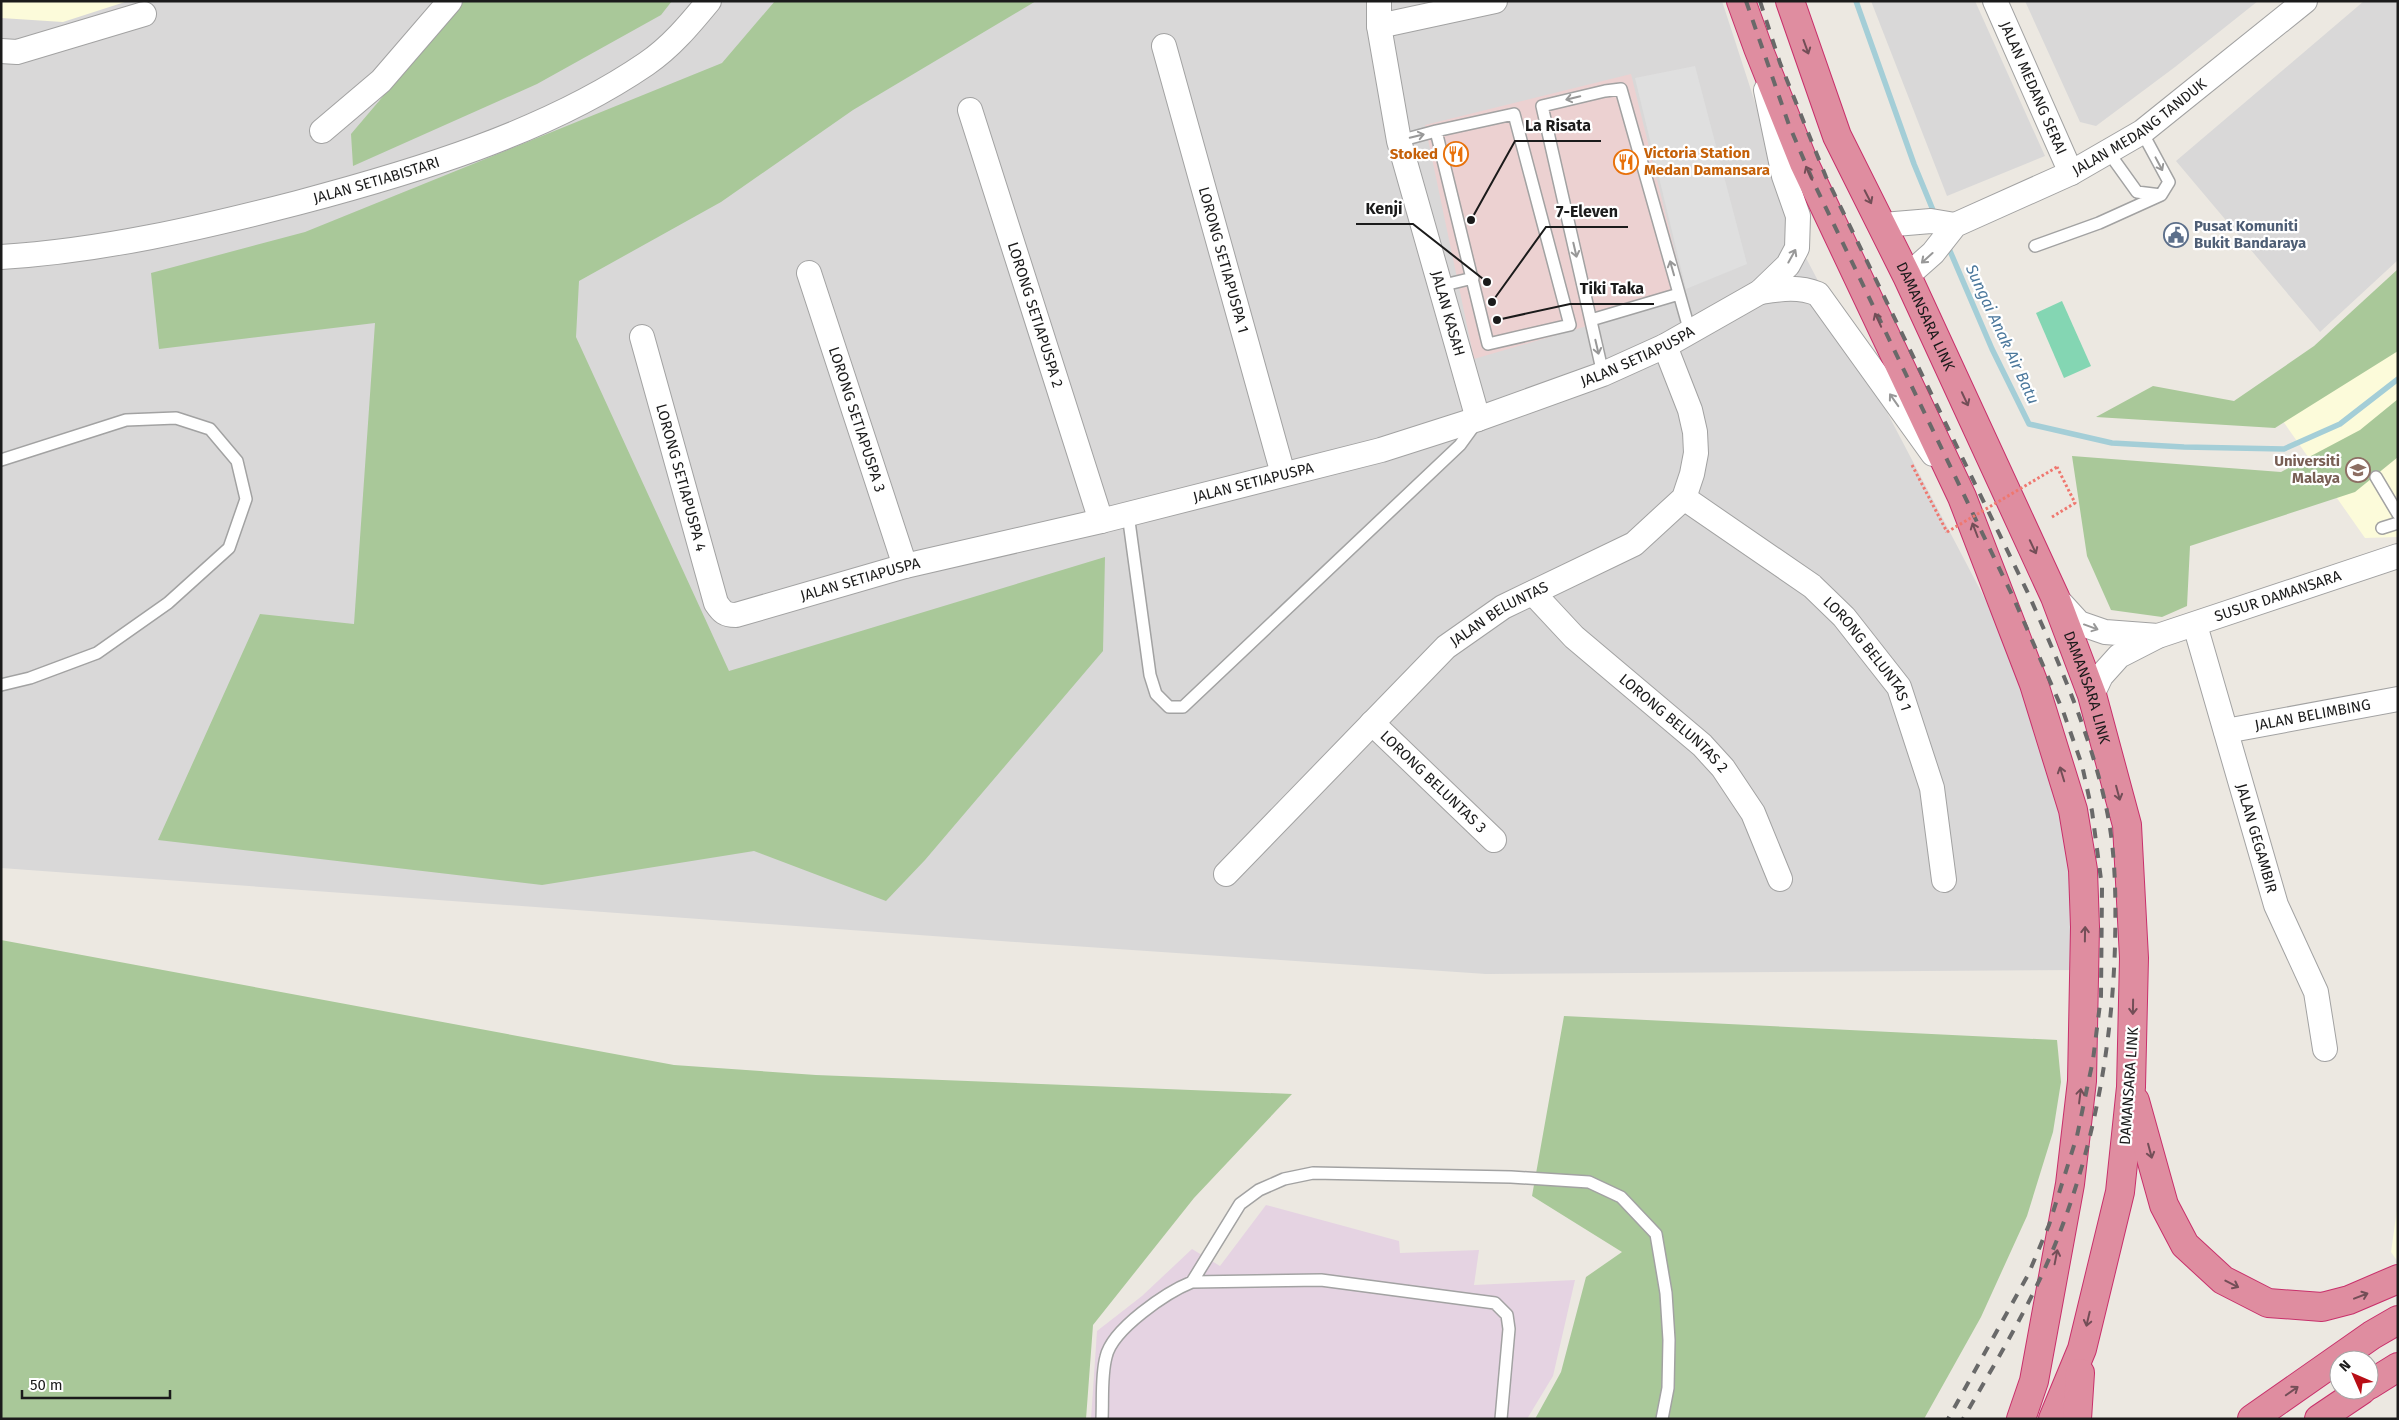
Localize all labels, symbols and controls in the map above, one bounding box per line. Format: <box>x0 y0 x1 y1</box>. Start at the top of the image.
street label: JALAN MEDANG SERAI <box>1996 19 2071 157</box>
one-way arrow <box>1802 39 1811 54</box>
street label: JALAN MEDANG TANDUK <box>2069 75 2210 179</box>
one-way arrow <box>1566 94 1582 104</box>
callout: La Risata <box>1515 110 1601 141</box>
text: La Risata <box>1525 116 1591 135</box>
one-way arrow <box>1409 131 1425 140</box>
restaurant icon: Stoked <box>1443 141 1469 167</box>
place label: Victoria Station Medan Damansara <box>1643 144 1770 179</box>
place label: Stoked <box>1390 145 1438 163</box>
restaurant icon: Victoria Station Medan Damansara <box>1613 149 1639 175</box>
street label: JALAN SETIABISTARI <box>311 153 442 207</box>
one-way arrow <box>2155 156 2164 171</box>
one-way arrow <box>1804 166 1813 181</box>
street label: LORONG SETIAPUSPA 1 <box>1195 185 1252 335</box>
one-way arrow <box>1864 189 1873 204</box>
callout: Kenji <box>1356 193 1413 224</box>
callout: 7-Eleven <box>1546 196 1628 227</box>
text: Kenji <box>1366 199 1402 218</box>
text: 7-Eleven <box>1556 202 1618 221</box>
place label: Pusat Komuniti Bukit Bandaraya <box>2194 217 2306 252</box>
public building icon: Pusat Komuniti Bukit Bandaraya <box>2163 222 2189 248</box>
street label: LORONG SETIAPUSPA 2 <box>1004 240 1067 390</box>
one-way arrow <box>1571 241 1580 257</box>
one-way arrow <box>1788 250 1798 264</box>
one-way arrow <box>1920 252 1933 264</box>
street label: DAMANSARA LINK <box>1892 259 1959 374</box>
water label: Sungai Anak Air Batu <box>1961 260 2043 407</box>
one-way arrow <box>1666 261 1676 277</box>
street label: JALAN KASAH <box>1427 269 1469 358</box>
callout: Tiki Taka <box>1570 273 1654 304</box>
text: Tiki Taka <box>1580 279 1644 298</box>
one-way arrow <box>1873 313 1882 328</box>
street label: JALAN SETIAPUSPA <box>1578 322 1698 390</box>
one-way arrow <box>1593 338 1602 354</box>
street label: LORONG SETIAPUSPA 3 <box>825 344 889 494</box>
one-way arrow <box>1960 391 1970 406</box>
one-way arrow <box>1889 393 1899 407</box>
street label: LORONG SETIAPUSPA 4 <box>652 402 710 554</box>
place label: Universiti Malaya <box>2274 452 2340 487</box>
school or university icon: Universiti Malaya <box>2345 457 2371 483</box>
street label: JALAN SETIAPUSPA <box>1191 458 1316 506</box>
one-way arrow <box>1970 523 1979 539</box>
one-way arrow <box>2029 539 2038 554</box>
street label: JALAN SETIAPUSPA <box>798 554 922 605</box>
street label: SUSUR DAMANSARA <box>2212 567 2344 626</box>
street label: JALAN BELUNTAS <box>1447 578 1551 650</box>
street label: LORONG BELUNTAS 1 <box>1820 593 1915 713</box>
one-way arrow <box>2083 623 2099 632</box>
street label: DAMANSARA LINK <box>2060 628 2114 746</box>
street label: LORONG BELUNTAS 2 <box>1616 670 1732 776</box>
street label: JALAN BELIMBING <box>2253 695 2372 735</box>
street label: LORONG BELUNTAS 3 <box>1377 727 1490 837</box>
one-way arrow <box>2056 766 2066 782</box>
street label: JALAN GEGAMBIR <box>2232 781 2281 895</box>
one-way arrow <box>2114 784 2124 800</box>
one-way arrow <box>2080 926 2090 942</box>
one-way arrow <box>2128 998 2138 1015</box>
street label: DAMANSARA LINK <box>2116 1026 2142 1145</box>
one-way arrow <box>2075 1089 2085 1105</box>
one-way arrow <box>2146 1143 2155 1159</box>
one-way arrow <box>2051 1249 2061 1265</box>
one-way arrow <box>2224 1280 2239 1290</box>
one-way arrow <box>2353 1291 2368 1300</box>
one-way arrow <box>2083 1311 2092 1327</box>
north arrow <box>2329 1350 2379 1400</box>
text: N <box>2336 1357 2354 1375</box>
scale bar <box>22 1368 170 1400</box>
text: 50 m <box>30 1376 63 1394</box>
one-way arrow <box>2285 1386 2299 1396</box>

